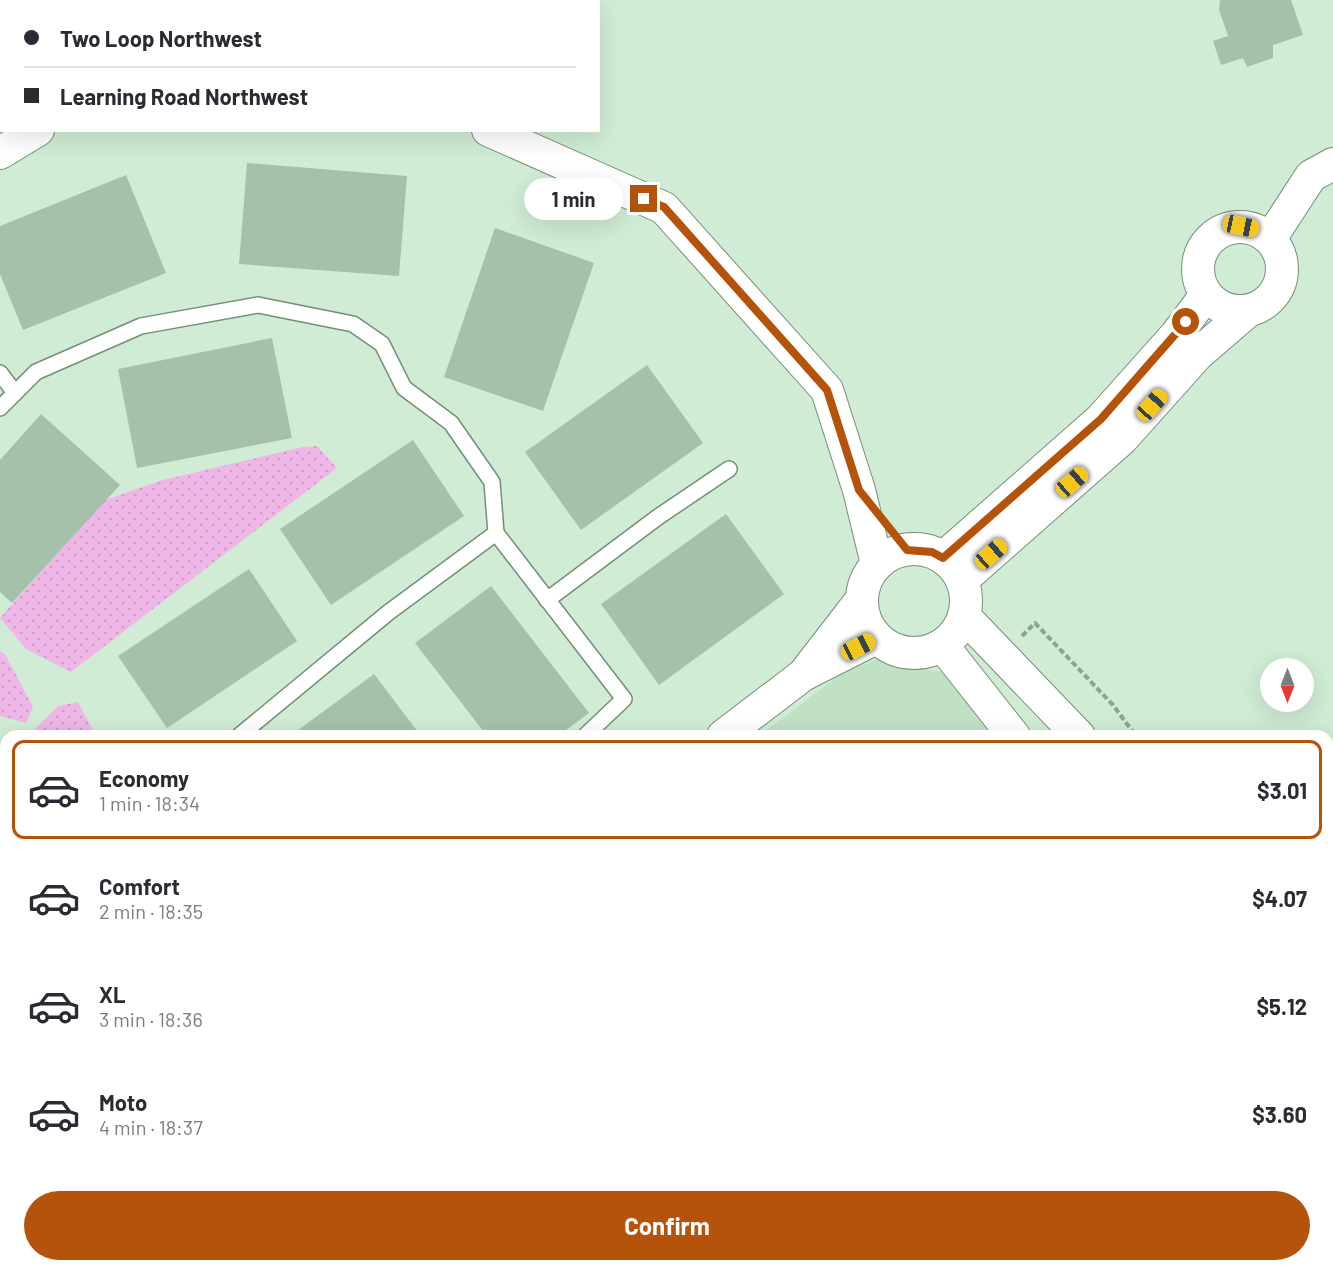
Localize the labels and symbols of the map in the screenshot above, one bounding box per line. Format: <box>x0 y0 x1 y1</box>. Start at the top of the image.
callout: 1 min <box>524 178 623 220</box>
route end <box>630 185 657 212</box>
car <box>1222 213 1260 239</box>
route start <box>1172 308 1199 335</box>
car <box>1133 386 1171 424</box>
car <box>1053 463 1091 501</box>
car <box>972 535 1010 573</box>
car <box>838 631 878 663</box>
north arrow <box>1260 658 1314 712</box>

